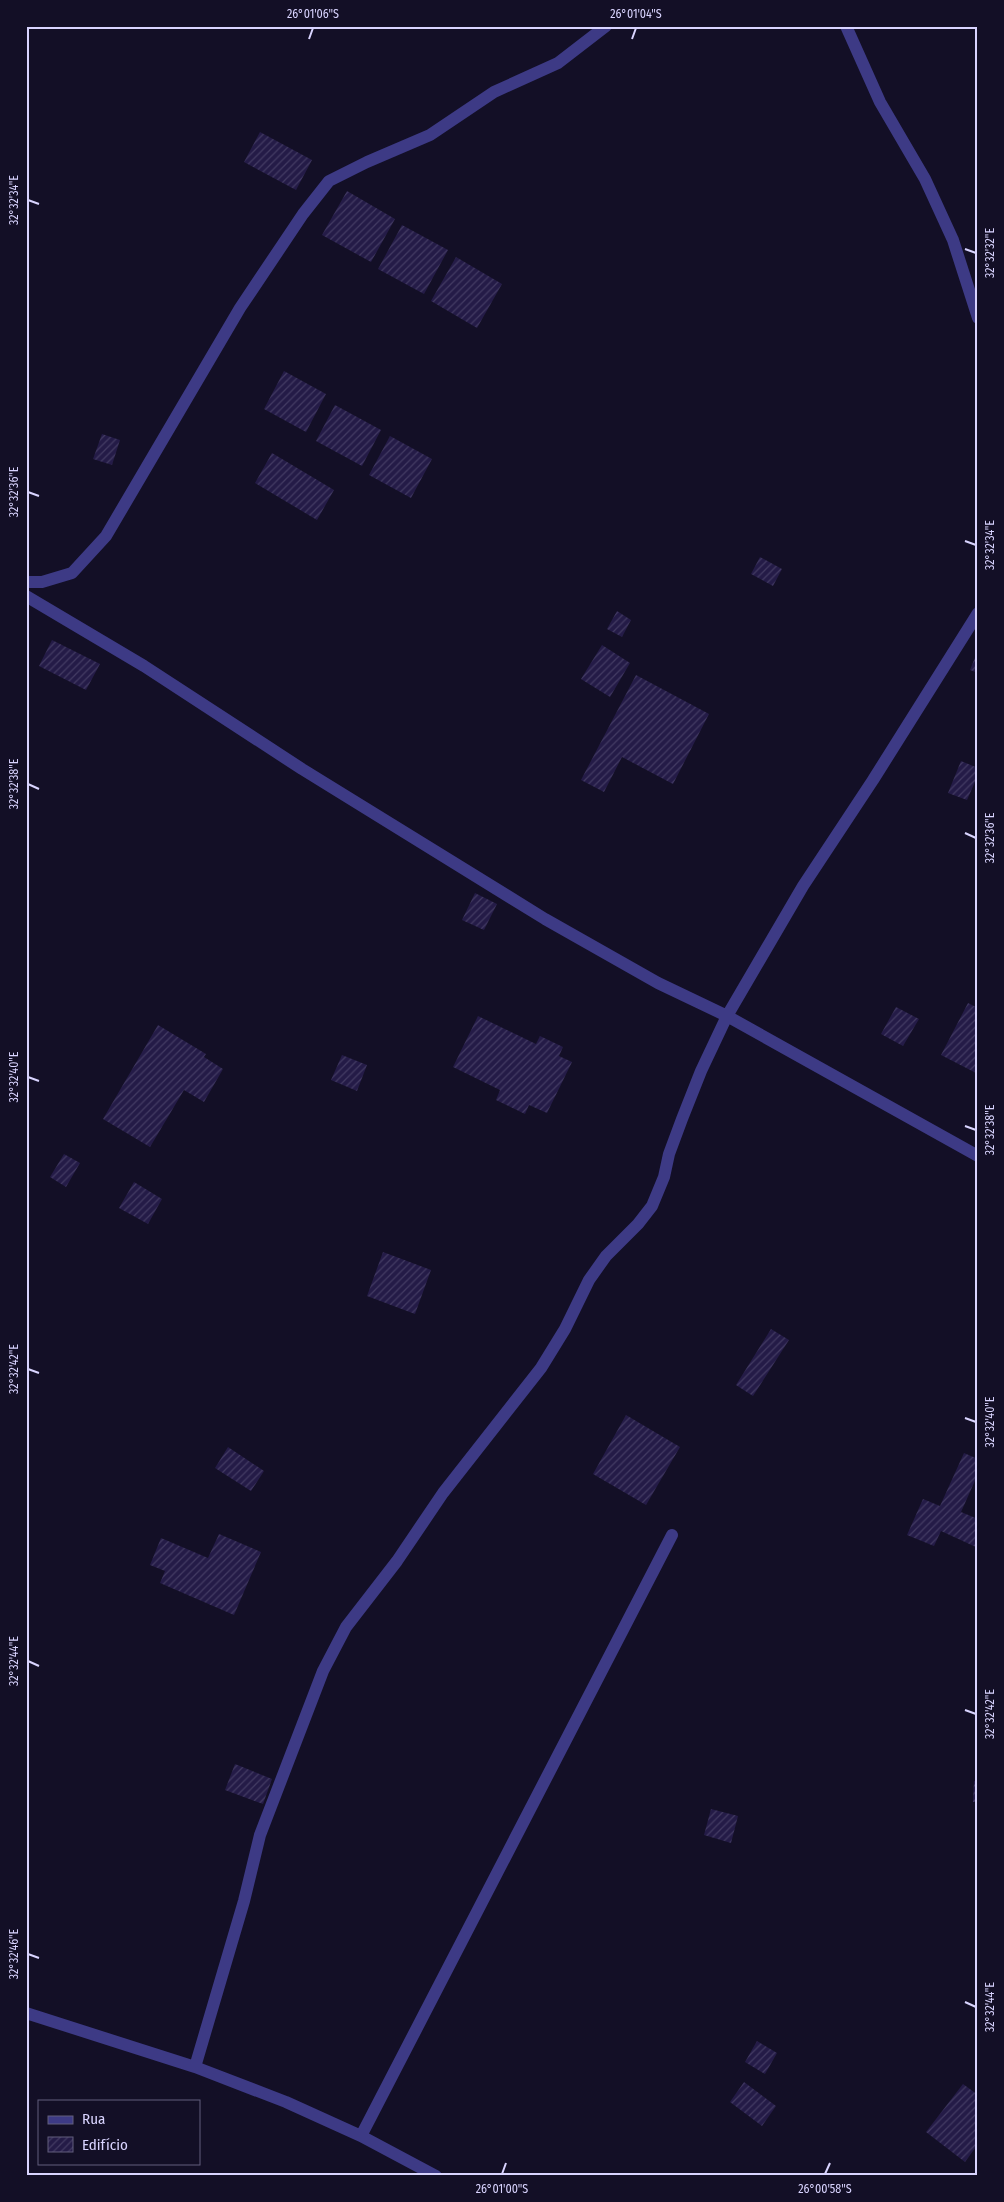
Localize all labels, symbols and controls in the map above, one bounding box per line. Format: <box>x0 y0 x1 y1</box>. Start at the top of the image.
text: 26°01'06"S <box>287 7 339 21</box>
text: 26°01'04"S <box>610 7 662 21</box>
text: 32°32'34"E <box>7 175 21 225</box>
text: 32°32'32"E <box>983 228 997 278</box>
text: 32°32'36"E <box>7 466 21 517</box>
text: 32°32'34"E <box>983 520 997 570</box>
text: 32°32'38"E <box>7 758 21 809</box>
text: 32°32'36"E <box>983 812 997 863</box>
text: 32°32'40"E <box>7 1051 21 1102</box>
text: 32°32'38"E <box>983 1104 997 1155</box>
text: 32°32'42"E <box>7 1344 21 1394</box>
text: 32°32'40"E <box>983 1396 997 1447</box>
text: 32°32'44"E <box>7 1636 21 1686</box>
text: 32°32'42"E <box>983 1689 997 1739</box>
text: 32°32'46"E <box>7 1928 21 1979</box>
text: 32°32'44"E <box>983 1982 997 2032</box>
legend <box>38 2100 200 2164</box>
text: Rua <box>82 2110 105 2128</box>
text: Edifício <box>82 2136 128 2154</box>
text: 26°01'00"S <box>476 2182 528 2196</box>
text: 26°00'58"S <box>798 2182 852 2196</box>

